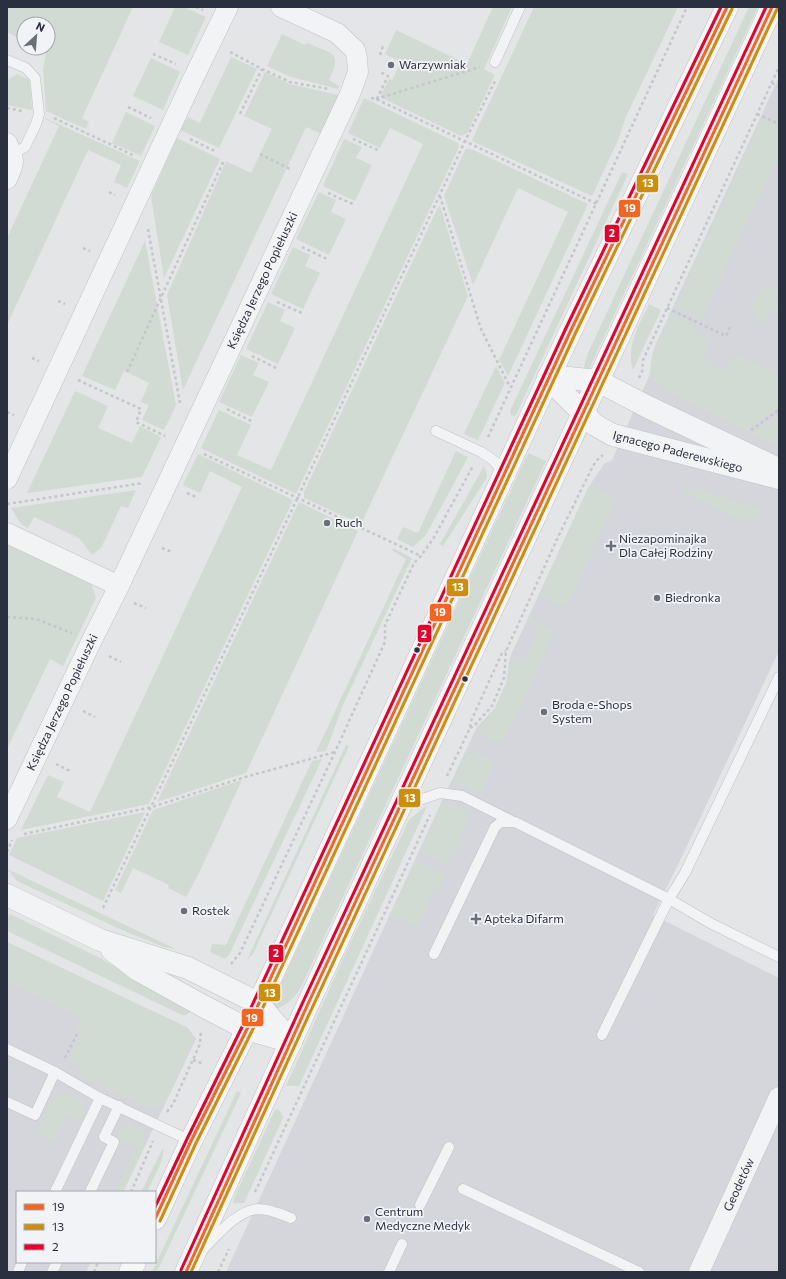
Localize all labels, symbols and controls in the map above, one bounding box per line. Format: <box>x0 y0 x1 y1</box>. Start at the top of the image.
north arrow <box>16 16 56 56</box>
text: N <box>34 19 47 34</box>
place label: Warzywniak <box>399 57 467 71</box>
marker: Warzywniak <box>386 60 396 70</box>
line badge: 13 <box>636 174 659 193</box>
text: 13 <box>642 176 654 189</box>
line badge: 19 <box>618 199 641 218</box>
text: 19 <box>624 201 636 214</box>
street label: Księdza Jerzego Popiełuszki <box>223 209 300 351</box>
line badge: 2 <box>604 224 620 243</box>
text: 2 <box>609 226 615 239</box>
street label: Ignacego Paderewskiego <box>612 427 744 474</box>
place label: Ruch <box>335 515 363 529</box>
marker: Ruch <box>322 518 332 528</box>
place label: Niezapominajka Dla Całej Rodziny <box>619 531 713 559</box>
marker: Niezapominajka Dla Całej Rodziny <box>606 541 616 551</box>
line badge: 13 <box>446 578 469 597</box>
text: 13 <box>452 580 464 593</box>
place label: Biedronka <box>665 590 721 604</box>
marker: Biedronka <box>652 593 662 603</box>
line badge: 19 <box>429 603 452 622</box>
text: 19 <box>434 605 446 618</box>
line badge: 2 <box>417 624 432 643</box>
text: 2 <box>421 627 427 640</box>
street label: Księdza Jerzego Popiełuszki <box>23 631 100 773</box>
unlabelled marker <box>412 645 422 655</box>
unlabelled marker <box>460 674 470 684</box>
place label: Broda e-Shops System <box>552 697 632 725</box>
marker: Broda e-Shops System <box>539 707 549 717</box>
line badge: 13 <box>398 788 421 808</box>
text: 13 <box>404 791 416 804</box>
place label: Rostek <box>192 903 230 917</box>
marker: Rostek <box>179 906 189 916</box>
place label: Apteka Difarm <box>484 911 564 925</box>
marker: Apteka Difarm <box>471 914 481 924</box>
line badge: 2 <box>268 944 284 963</box>
text: 2 <box>273 946 279 959</box>
line badge: 13 <box>258 983 281 1002</box>
text: 13 <box>264 986 276 999</box>
line badge: 19 <box>241 1008 264 1027</box>
text: 19 <box>246 1011 258 1024</box>
street label: Geodetów <box>720 1155 756 1213</box>
legend <box>16 1191 156 1263</box>
text: 19 <box>52 1199 64 1213</box>
place label: Centrum Medyczne Medyk <box>375 1204 471 1232</box>
marker: Centrum Medyczne Medyk <box>362 1214 372 1224</box>
text: 13 <box>52 1219 64 1233</box>
text: 2 <box>52 1239 59 1253</box>

